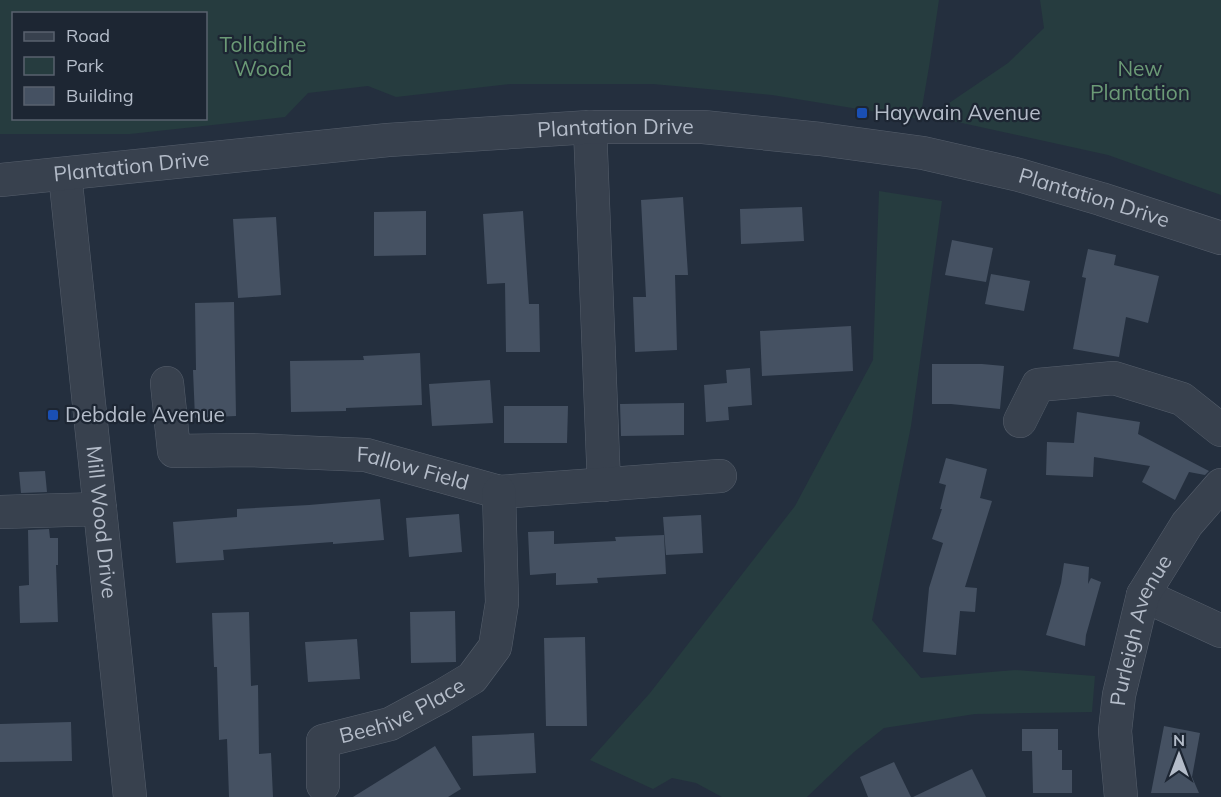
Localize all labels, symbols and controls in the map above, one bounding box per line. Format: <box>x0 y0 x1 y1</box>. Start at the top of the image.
legend <box>12 12 207 120</box>
text: Road <box>66 24 110 47</box>
park label: Tolladine Wood <box>220 31 307 81</box>
text: Park <box>66 54 105 77</box>
park label: New Plantation <box>1090 55 1190 105</box>
text: Building <box>66 84 134 107</box>
place label: Haywain Avenue <box>874 99 1041 125</box>
marker: Haywain Avenue <box>855 106 869 120</box>
street label: Plantation Drive <box>537 113 694 142</box>
street label: Plantation Drive <box>52 145 210 186</box>
street label: Plantation Drive <box>1016 162 1173 232</box>
place label: Debdale Avenue <box>65 401 225 427</box>
marker: Debdale Avenue <box>46 408 60 422</box>
street label: Fallow Field <box>356 441 472 495</box>
street label: Mill Wood Drive <box>81 444 123 600</box>
street label: Purleigh Avenue <box>1104 549 1177 707</box>
street label: Beehive Place <box>336 671 469 748</box>
north arrow <box>1149 725 1209 785</box>
text: N <box>1173 730 1185 750</box>

